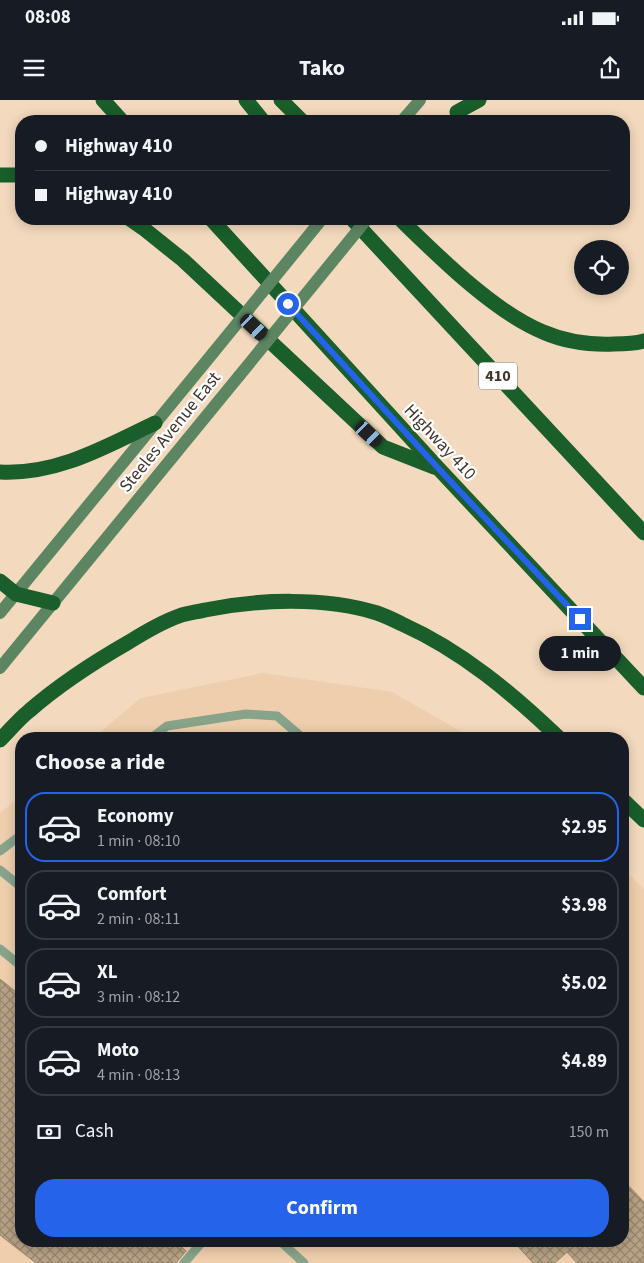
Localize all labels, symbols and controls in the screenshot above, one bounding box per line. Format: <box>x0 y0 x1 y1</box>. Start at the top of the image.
text: 08:08 <box>25 4 71 31</box>
text: Tako <box>299 52 345 84</box>
icon: menu <box>20 54 48 82</box>
icon: share <box>596 54 624 82</box>
text: Highway 410 <box>65 133 172 160</box>
text: Highway 410 <box>65 181 172 208</box>
map controls <box>574 240 629 295</box>
button: locate <box>574 240 629 295</box>
route start <box>277 293 299 315</box>
car <box>237 311 270 343</box>
road number: 410 <box>479 362 517 390</box>
street label: Steeles Avenue East <box>114 366 226 498</box>
street label: Highway 410 <box>398 398 482 486</box>
car <box>352 418 385 450</box>
route end <box>569 608 591 630</box>
callout: 1 min <box>539 636 621 672</box>
text: 1 min <box>561 642 599 664</box>
text: Choose a ride <box>35 746 165 778</box>
text: Economy <box>97 803 174 830</box>
icon: car <box>37 805 82 850</box>
text: $2.95 <box>561 814 607 841</box>
text: 1 min · 08:10 <box>97 830 180 852</box>
text: Comfort <box>97 881 167 908</box>
icon: car <box>37 883 82 928</box>
text: $3.98 <box>561 892 607 919</box>
text: 2 min · 08:11 <box>97 908 180 930</box>
text: XL <box>97 959 118 986</box>
icon: car <box>37 961 82 1006</box>
text: $5.02 <box>561 970 607 997</box>
text: 3 min · 08:12 <box>97 986 180 1008</box>
text: Moto <box>97 1037 139 1064</box>
icon: car <box>37 1039 82 1084</box>
text: $4.89 <box>561 1048 607 1075</box>
text: 4 min · 08:13 <box>97 1064 180 1086</box>
icon: cash <box>35 1118 63 1146</box>
text: Cash <box>75 1118 114 1145</box>
text: 150 m <box>569 1121 609 1143</box>
button: Confirm <box>35 1179 609 1237</box>

